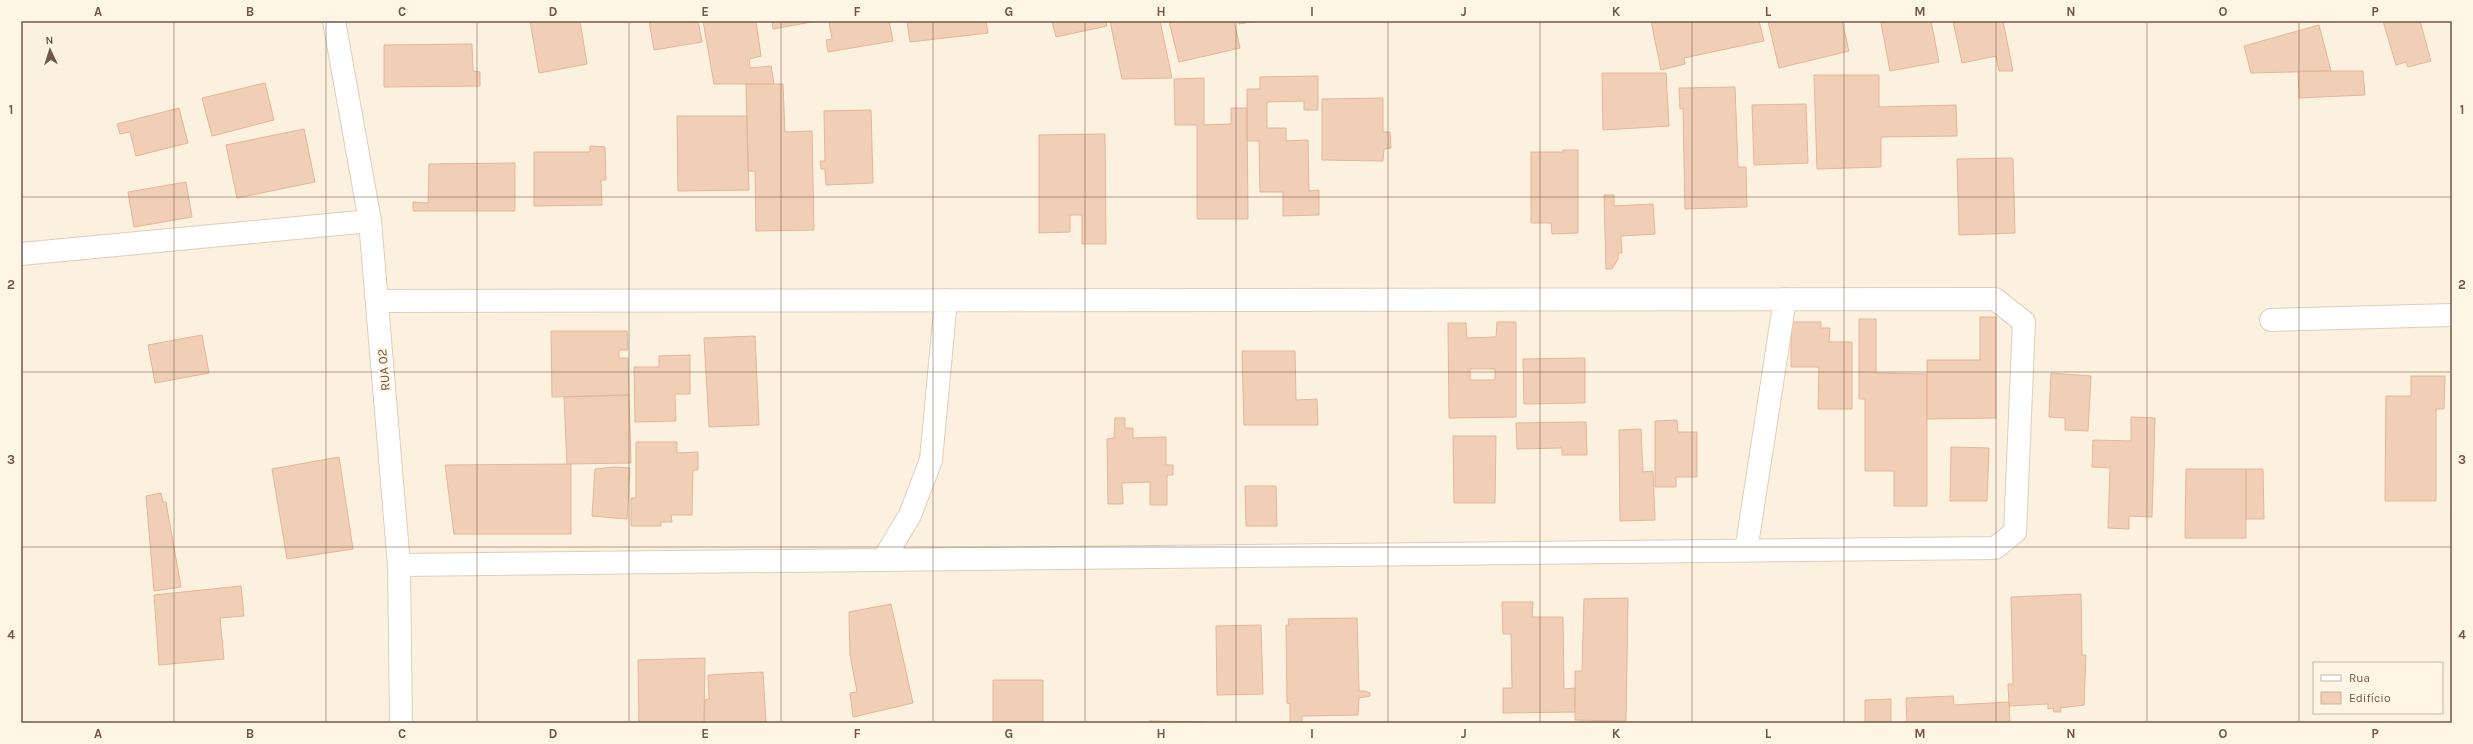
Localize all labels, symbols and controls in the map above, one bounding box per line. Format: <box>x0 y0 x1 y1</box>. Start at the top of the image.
text: A <box>94 4 102 19</box>
text: B <box>246 4 254 19</box>
text: C <box>398 4 406 19</box>
text: D <box>549 4 558 19</box>
text: E <box>701 4 709 19</box>
text: F <box>853 4 861 19</box>
text: G <box>1005 4 1013 19</box>
text: H <box>1156 4 1166 19</box>
text: I <box>1310 4 1314 19</box>
text: J <box>1461 4 1467 19</box>
text: K <box>1612 4 1621 19</box>
text: L <box>1765 4 1772 19</box>
text: M <box>1914 4 1926 19</box>
text: N <box>2066 4 2076 19</box>
text: O <box>2219 4 2228 19</box>
text: P <box>2371 4 2379 19</box>
north arrow <box>30 30 70 70</box>
text: N <box>45 34 54 47</box>
text: 1 <box>9 102 13 117</box>
text: 1 <box>2460 102 2464 117</box>
text: 2 <box>7 277 15 292</box>
text: 2 <box>2458 277 2466 292</box>
street label: RUA 02 <box>374 348 393 392</box>
text: 3 <box>7 452 15 467</box>
text: 3 <box>2458 452 2466 467</box>
text: 4 <box>7 627 15 642</box>
text: 4 <box>2458 627 2466 642</box>
legend <box>2313 662 2443 714</box>
text: Rua <box>2349 671 2370 685</box>
text: Edifício <box>2349 691 2390 705</box>
text: A <box>94 726 102 741</box>
text: B <box>246 726 254 741</box>
text: C <box>398 726 406 741</box>
text: D <box>549 726 558 741</box>
text: E <box>701 726 709 741</box>
text: F <box>853 726 861 741</box>
text: G <box>1005 726 1013 741</box>
text: H <box>1156 726 1166 741</box>
text: I <box>1310 726 1314 741</box>
text: J <box>1461 726 1467 741</box>
text: K <box>1612 726 1621 741</box>
text: L <box>1765 726 1772 741</box>
text: M <box>1914 726 1926 741</box>
text: N <box>2066 726 2076 741</box>
text: O <box>2219 726 2228 741</box>
text: P <box>2371 726 2379 741</box>

